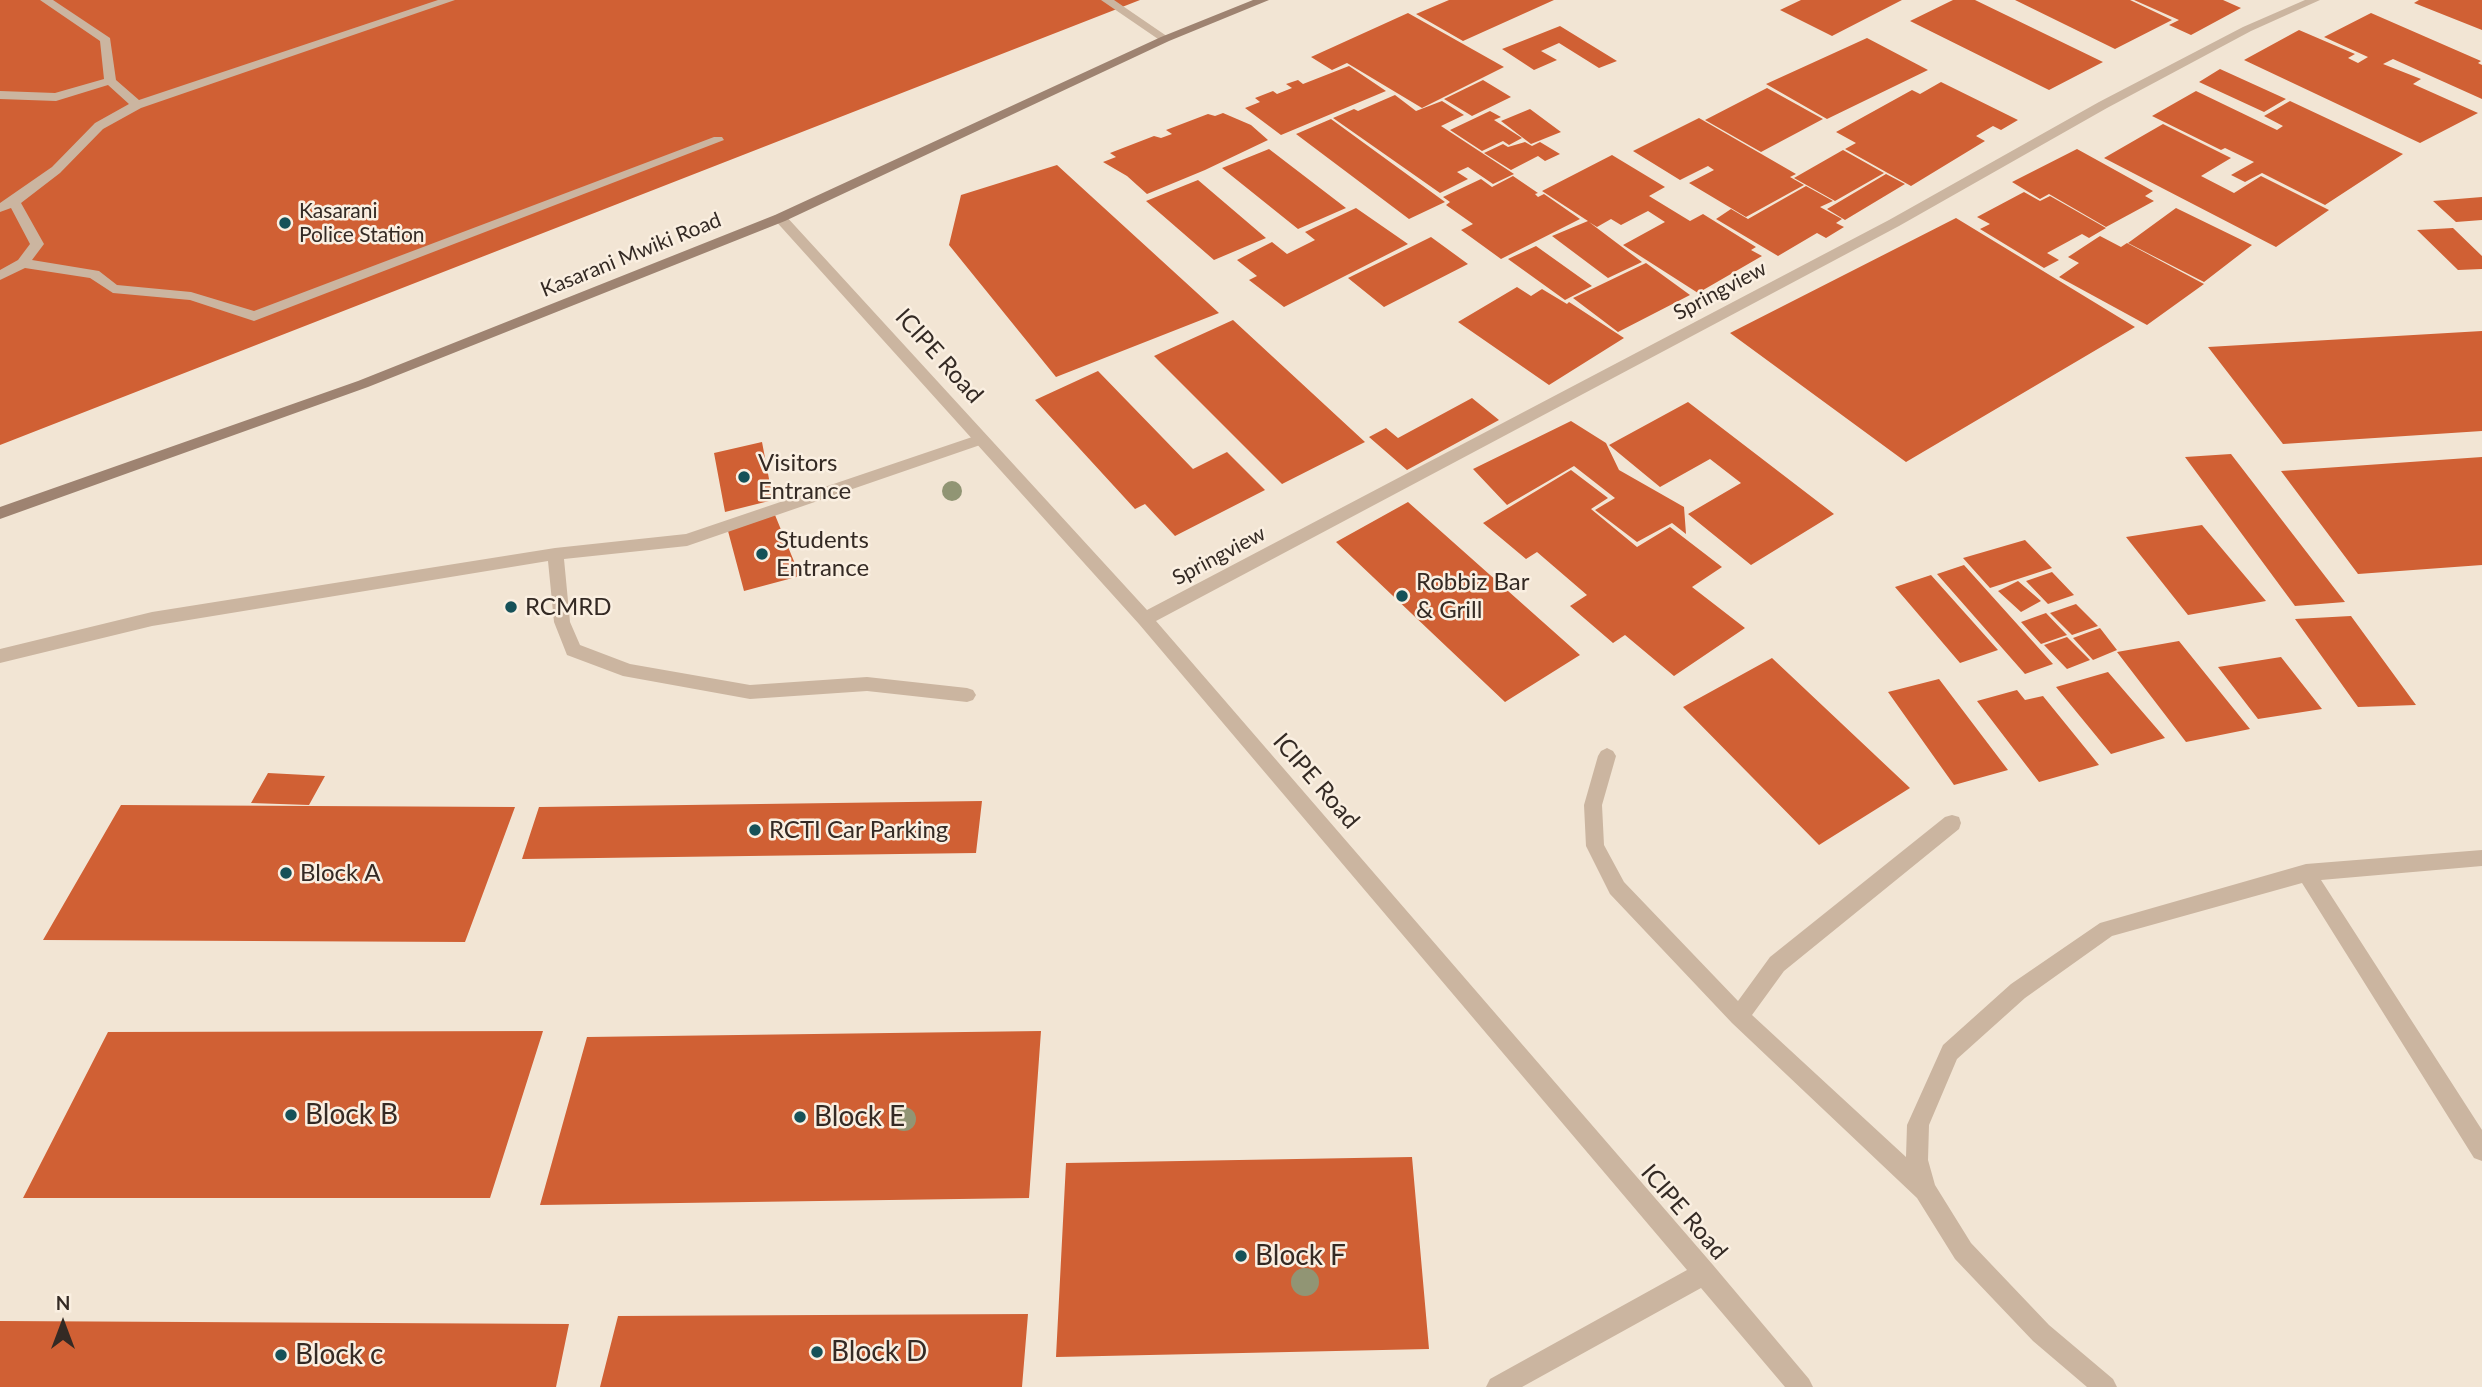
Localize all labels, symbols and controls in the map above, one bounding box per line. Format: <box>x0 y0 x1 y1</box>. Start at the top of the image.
place label: Kasarani Police Station <box>299 198 425 248</box>
street label: Kasarani Mwiki Road <box>537 207 725 303</box>
marker: Kasarani Police Station <box>277 215 293 231</box>
street label: Springview <box>1669 256 1771 326</box>
street label: ICIPE Road <box>889 303 989 409</box>
place label: Visitors Entrance <box>758 449 851 505</box>
marker: Visitors Entrance <box>736 469 752 485</box>
street label: Springview <box>1168 521 1270 591</box>
place label: Students Entrance <box>776 526 869 582</box>
marker: Students Entrance <box>754 546 770 562</box>
place label: Robbiz Bar & Grill <box>1416 568 1529 624</box>
marker: Robbiz Bar & Grill <box>1394 588 1410 604</box>
place label: RCMRD <box>525 593 611 621</box>
marker: RCMRD <box>503 599 519 615</box>
street label: ICIPE Road <box>1267 727 1365 835</box>
place label: RCTI Car Parking <box>769 816 948 844</box>
marker: RCTI Car Parking <box>747 822 763 838</box>
place label: Block A <box>300 859 381 887</box>
marker: Block A <box>278 865 294 881</box>
place label: Block B <box>305 1098 398 1132</box>
place label: Block E <box>814 1100 905 1134</box>
marker: Block B <box>283 1107 299 1123</box>
marker: Block E <box>792 1109 808 1125</box>
street label: ICIPE Road <box>1635 1158 1733 1266</box>
place label: Block F <box>1255 1239 1346 1273</box>
marker: Block F <box>1233 1248 1249 1264</box>
north arrow <box>28 1289 98 1359</box>
text: N <box>56 1291 70 1314</box>
place label: Block D <box>831 1335 927 1369</box>
place label: Block c <box>295 1338 383 1372</box>
marker: Block D <box>809 1344 825 1360</box>
marker: Block c <box>273 1347 289 1363</box>

